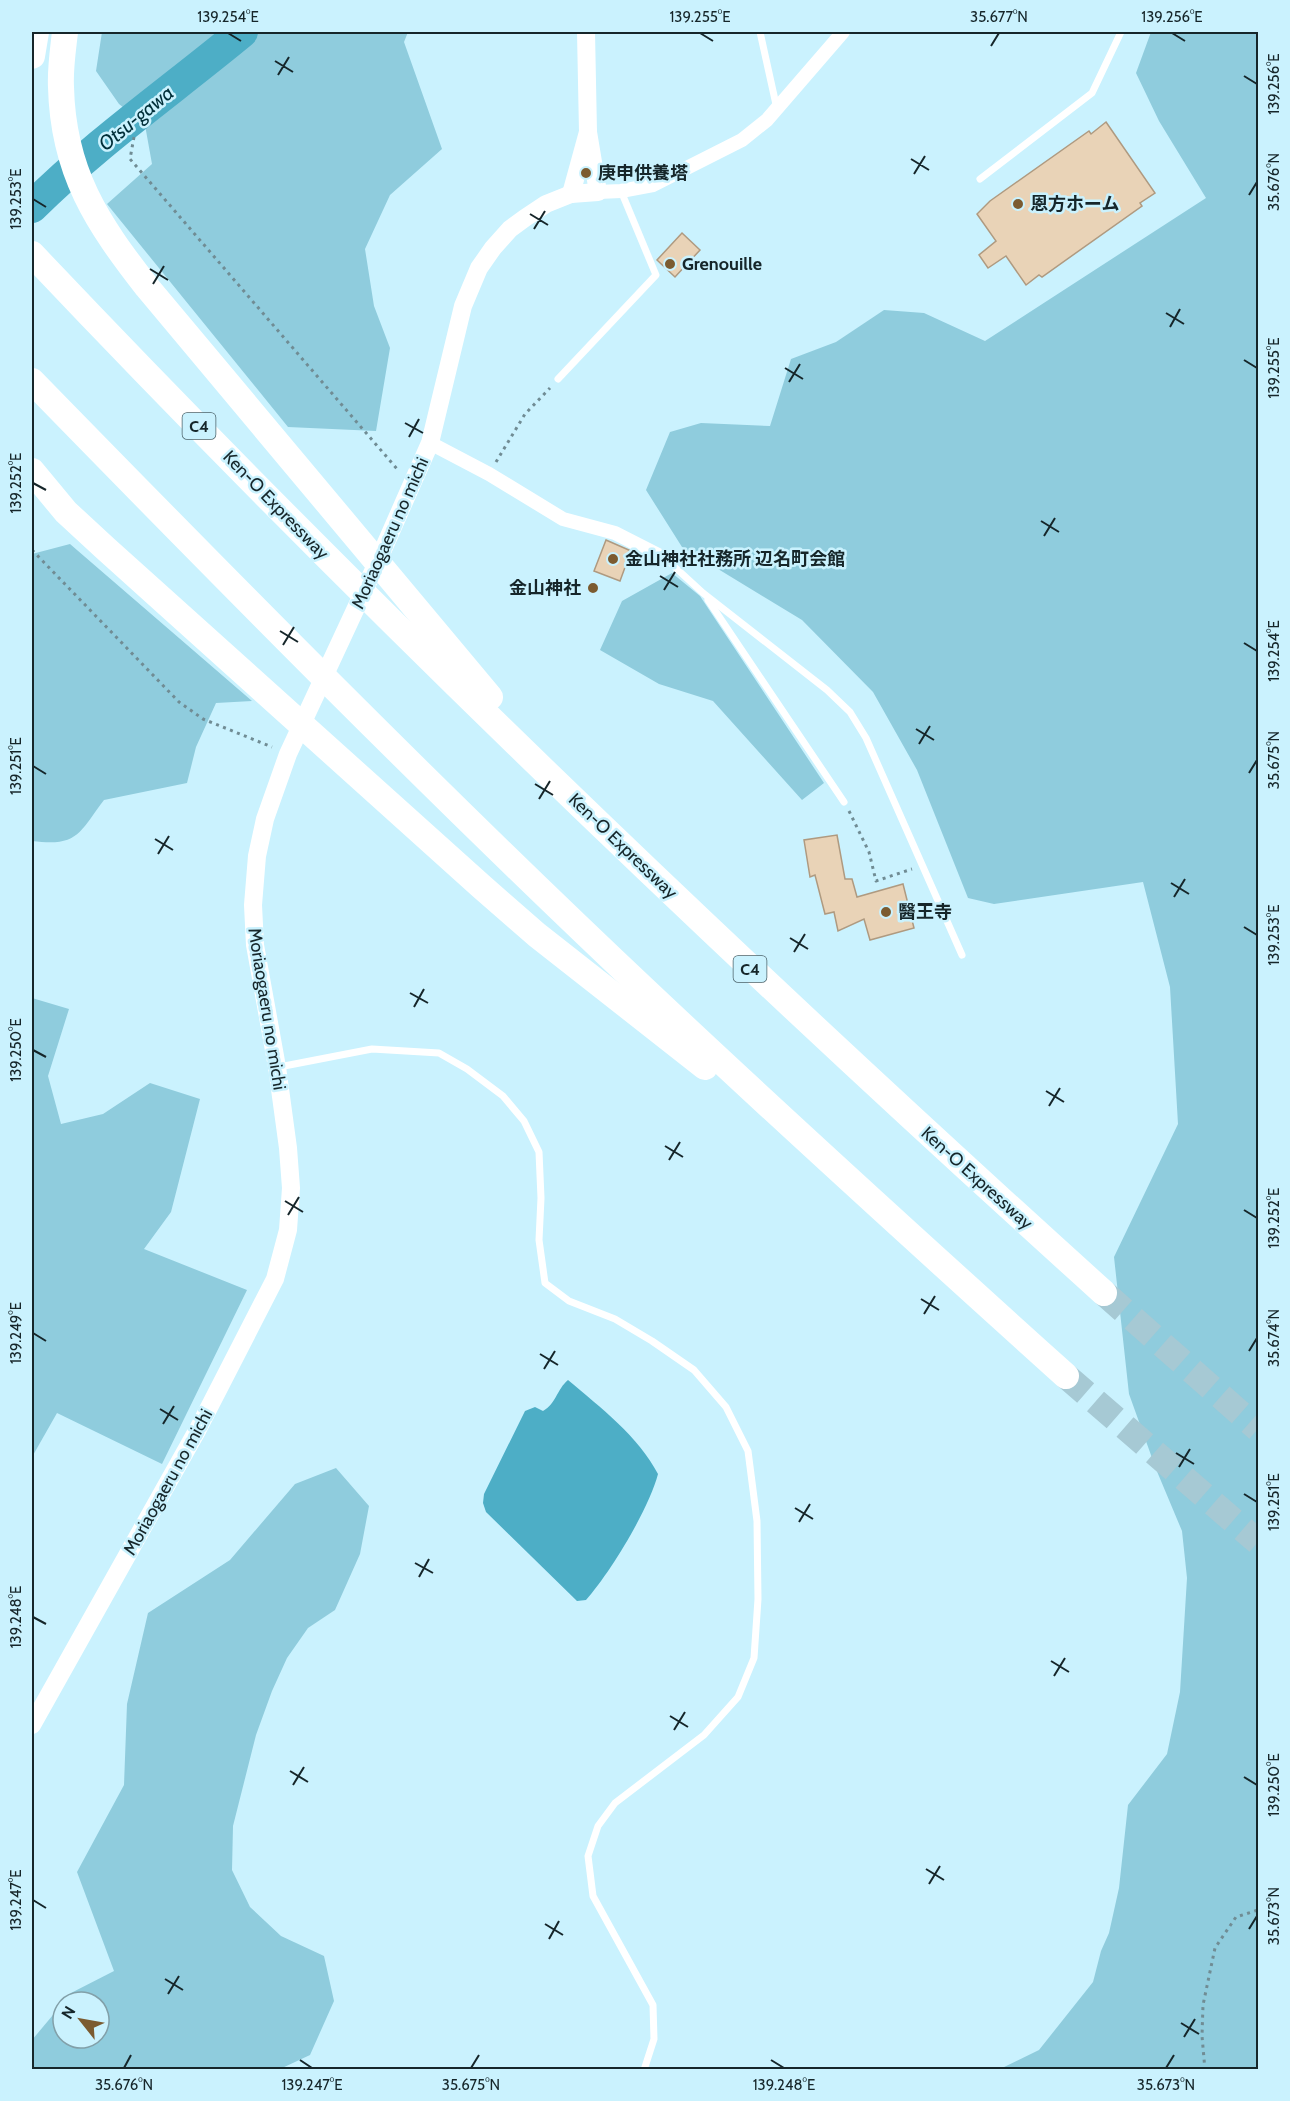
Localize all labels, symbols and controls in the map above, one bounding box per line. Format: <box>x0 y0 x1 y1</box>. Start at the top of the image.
text: 139.254°E <box>197 8 259 26</box>
text: 139.255°E <box>669 8 731 26</box>
text: 35.677°N <box>970 8 1028 26</box>
text: 139.256°E <box>1141 8 1203 26</box>
text: 139.256°E <box>1265 53 1283 115</box>
water label: Otsu-gawa <box>94 80 178 156</box>
text: 35.676°N <box>1265 153 1283 211</box>
place label: 庚申供養塔 <box>598 162 688 184</box>
marker: 庚申供養塔 <box>579 166 593 180</box>
text: 139.253°E <box>7 168 25 230</box>
place label: 恩方ホーム <box>1030 193 1119 215</box>
marker: 恩方ホーム <box>1011 197 1025 211</box>
place label: Grenouille <box>682 253 762 275</box>
marker: Grenouille <box>663 257 677 271</box>
text: 139.255°E <box>1265 337 1283 399</box>
road number: C4 <box>182 413 216 439</box>
street label: Ken-O Expressway <box>218 446 334 564</box>
text: 139.252°E <box>7 453 25 513</box>
street label: Moriaogaeru no michi <box>347 454 433 612</box>
place label: 金山神社社務所 辺名町会館 <box>625 548 845 570</box>
marker: 金山神社社務所 辺名町会館 <box>606 552 620 566</box>
place label: 金山神社 <box>509 577 581 599</box>
marker: 金山神社 <box>586 581 600 595</box>
text: 139.254°E <box>1265 620 1283 682</box>
text: 35.675°N <box>1265 731 1283 789</box>
text: 139.251°E <box>7 737 25 795</box>
street label: Ken-O Expressway <box>564 788 682 904</box>
place label: 醫王寺 <box>898 901 952 923</box>
text: 139.253°E <box>1265 904 1283 966</box>
marker: 醫王寺 <box>879 905 893 919</box>
street label: Moriaogaeru no michi <box>243 926 291 1092</box>
road number: C4 <box>734 956 766 982</box>
text: 139.250°E <box>7 1018 25 1082</box>
street label: Ken-O Expressway <box>917 1122 1037 1234</box>
text: 139.252°E <box>1265 1188 1283 1248</box>
text: 139.249°E <box>7 1302 25 1364</box>
text: 35.674°N <box>1265 1309 1283 1367</box>
street label: Moriaogaeru no michi <box>119 1405 217 1559</box>
text: 139.251°E <box>1265 1473 1283 1531</box>
text: 139.248°E <box>7 1586 25 1648</box>
text: 139.250°E <box>1265 1753 1283 1817</box>
text: 139.247°E <box>7 1869 25 1931</box>
text: 35.673°N <box>1265 1887 1283 1945</box>
north arrow <box>51 1990 111 2050</box>
text: N <box>58 2003 80 2022</box>
text: 35.676°N <box>95 2076 153 2094</box>
text: 139.247°E <box>281 2076 343 2094</box>
text: 35.675°N <box>442 2076 500 2094</box>
text: 139.248°E <box>753 2076 815 2094</box>
text: 35.673°N <box>1137 2076 1195 2094</box>

